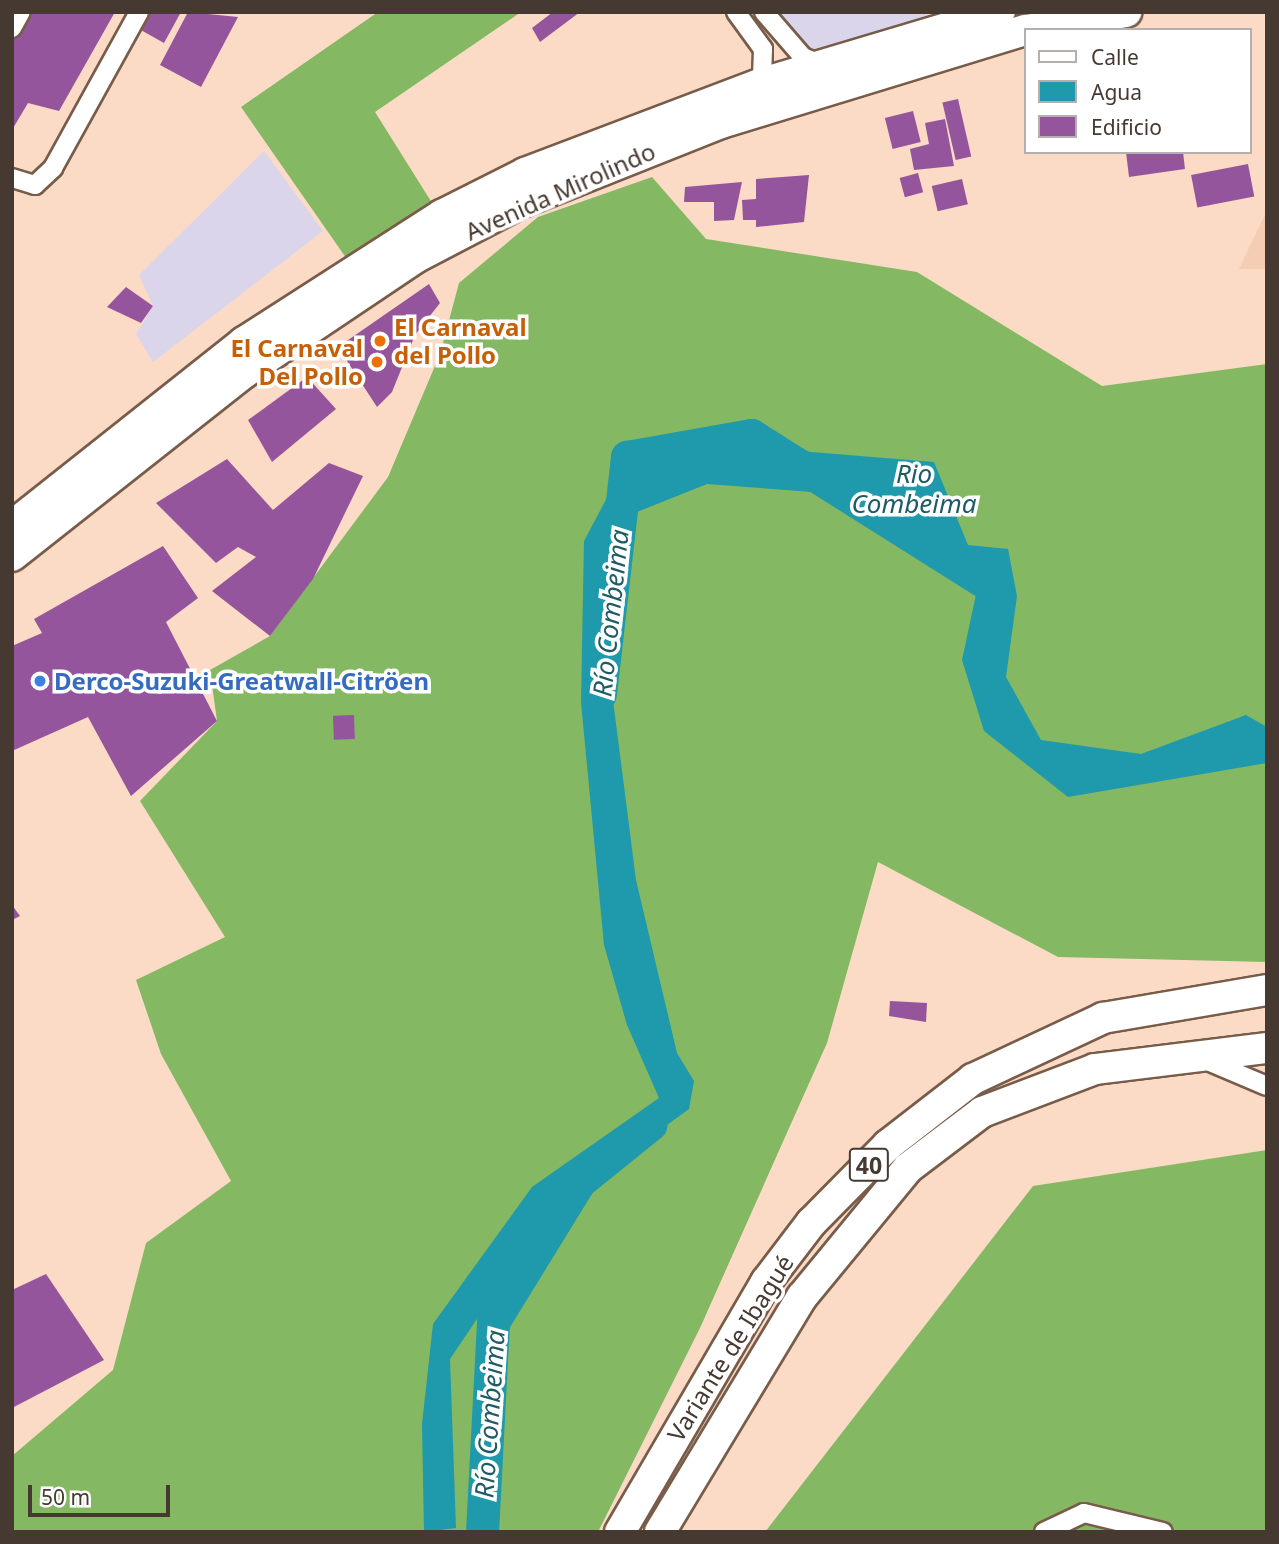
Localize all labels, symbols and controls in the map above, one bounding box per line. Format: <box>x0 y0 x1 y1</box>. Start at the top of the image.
legend <box>1024 28 1251 154</box>
text: Calle <box>1091 43 1139 71</box>
text: Agua <box>1091 78 1142 106</box>
text: Edificio <box>1091 113 1162 141</box>
street label: Avenida Mirolindo <box>461 136 659 246</box>
place label: El Carnaval del Pollo <box>394 313 527 369</box>
marker: El Carnaval del Pollo <box>372 333 388 349</box>
place label: El Carnaval Del Pollo <box>230 334 363 390</box>
marker: El Carnaval Del Pollo <box>369 354 385 370</box>
water label: Rio Combeima <box>852 458 976 520</box>
water label: Río Combeima <box>587 528 635 698</box>
place label: Derco-Suzuki-Greatwall-Citröen <box>54 667 429 695</box>
marker: Derco-Suzuki-Greatwall-Citröen <box>32 673 48 689</box>
road number: 40 <box>848 1146 890 1184</box>
street label: Variante de Ibagué <box>661 1250 799 1446</box>
water label: Río Combeima <box>469 1329 511 1499</box>
scale bar <box>32 1470 173 1514</box>
text: 50 m <box>41 1483 90 1511</box>

